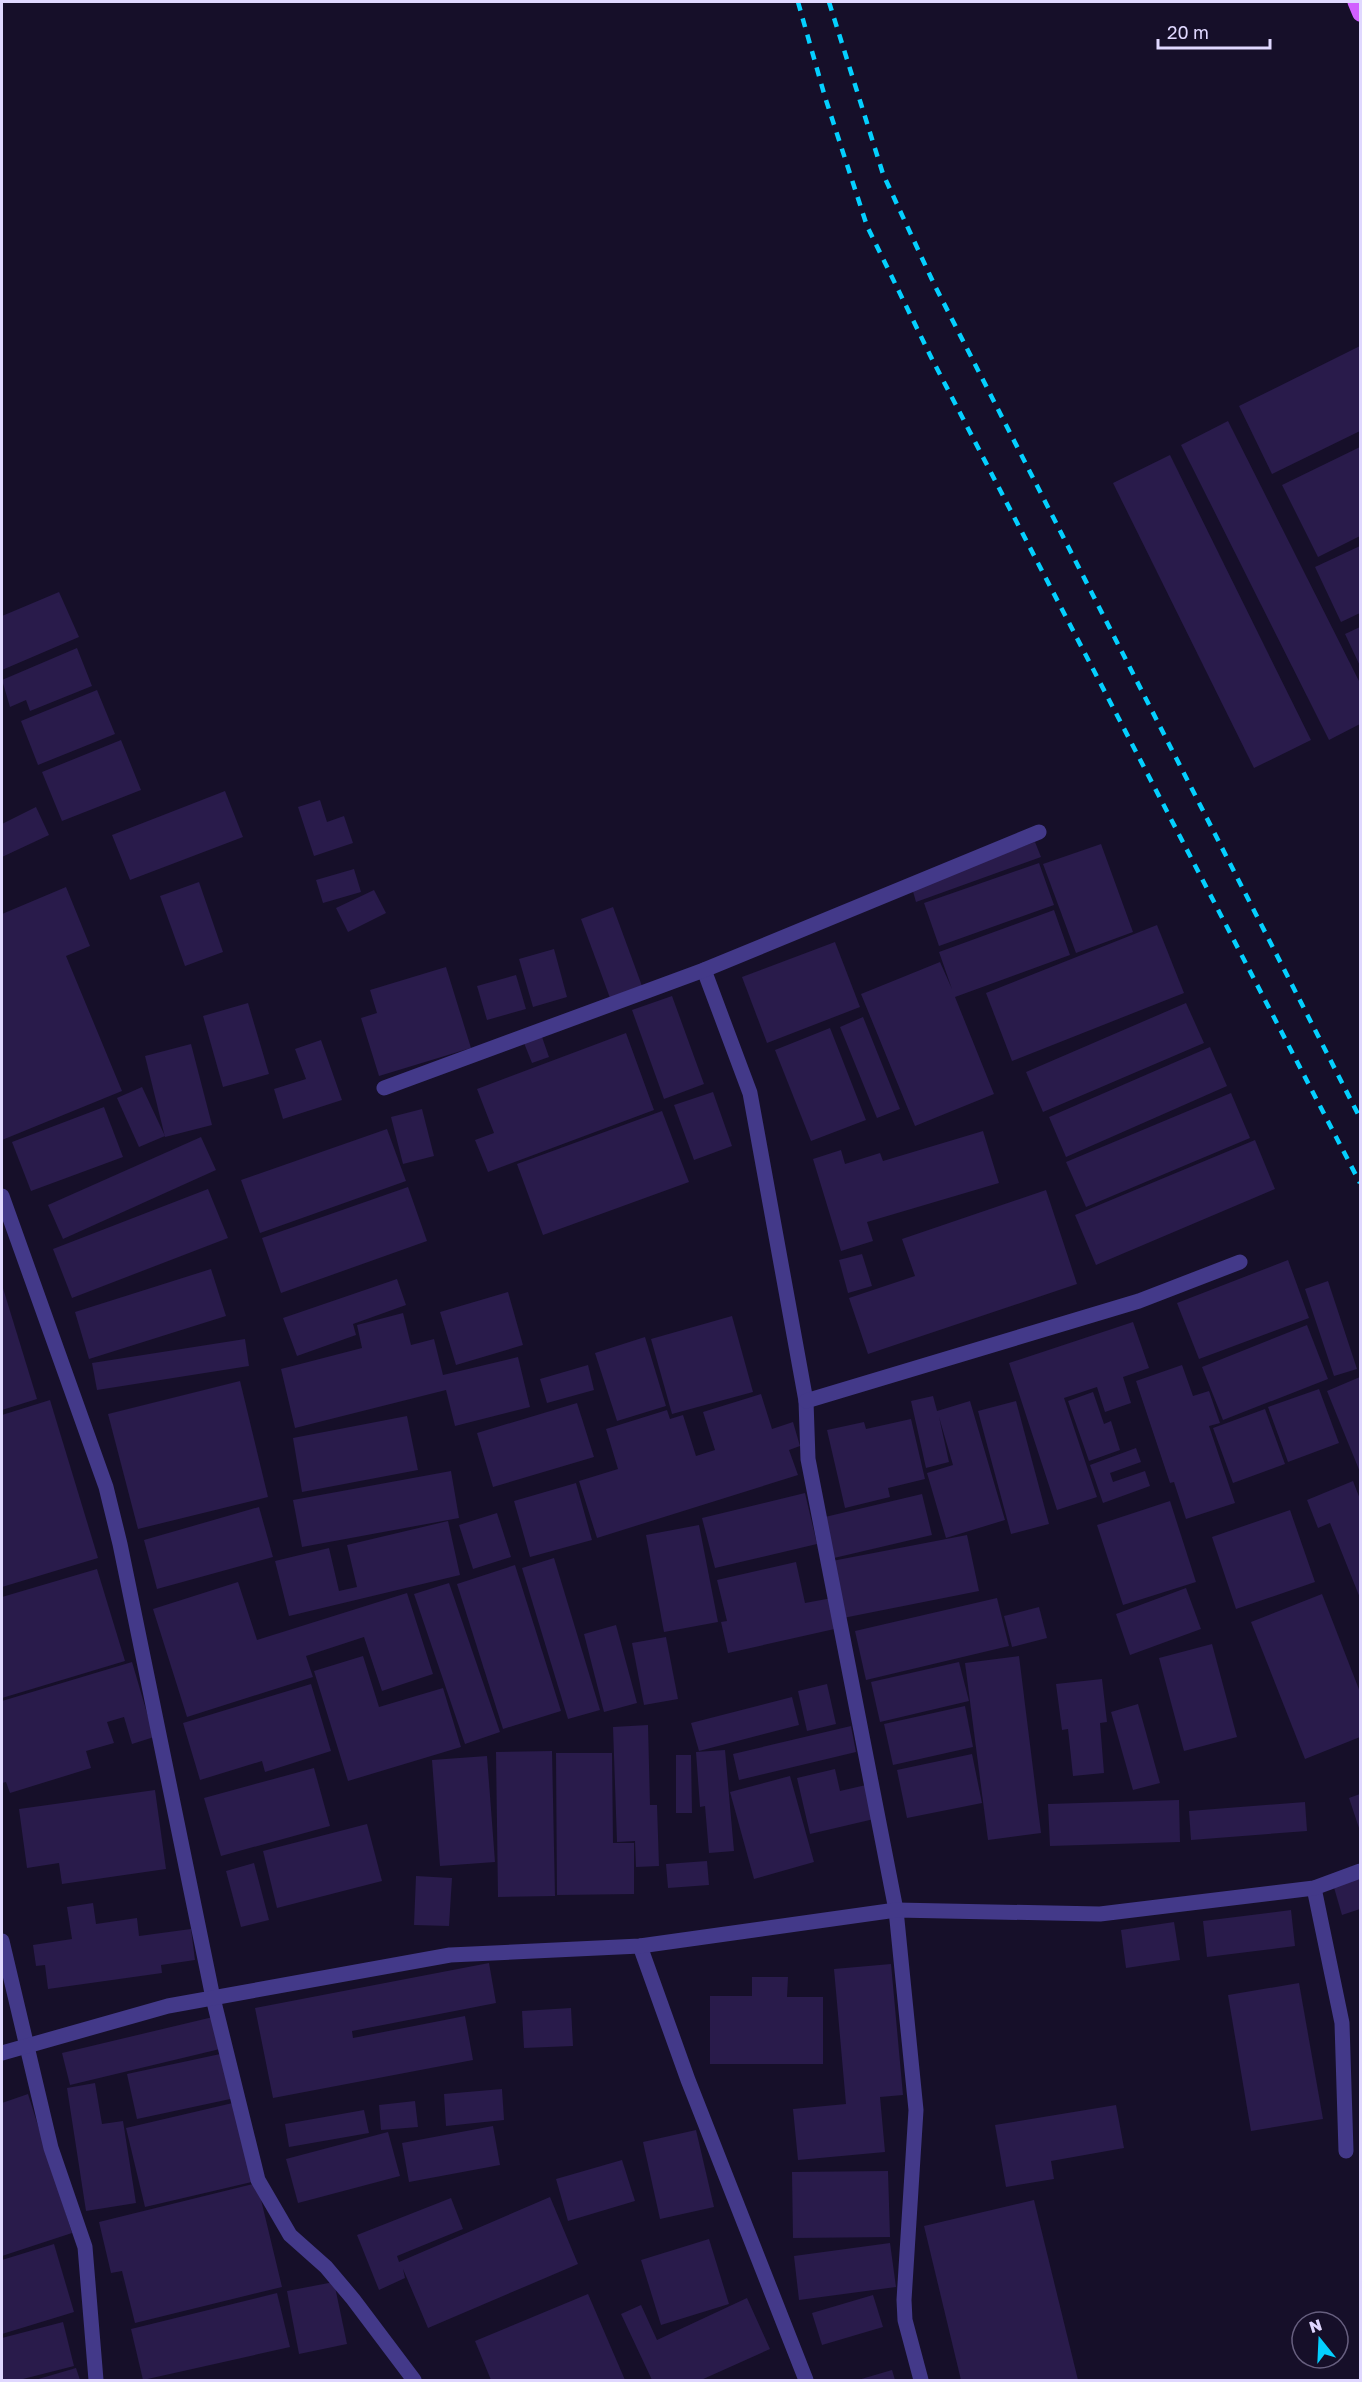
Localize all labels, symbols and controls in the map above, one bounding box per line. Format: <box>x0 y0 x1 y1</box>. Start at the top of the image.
scale bar <box>1158 12 1270 50</box>
text: 20 m <box>1167 21 1209 43</box>
north arrow <box>1290 2310 1350 2370</box>
text: N <box>1306 2314 1324 2337</box>

